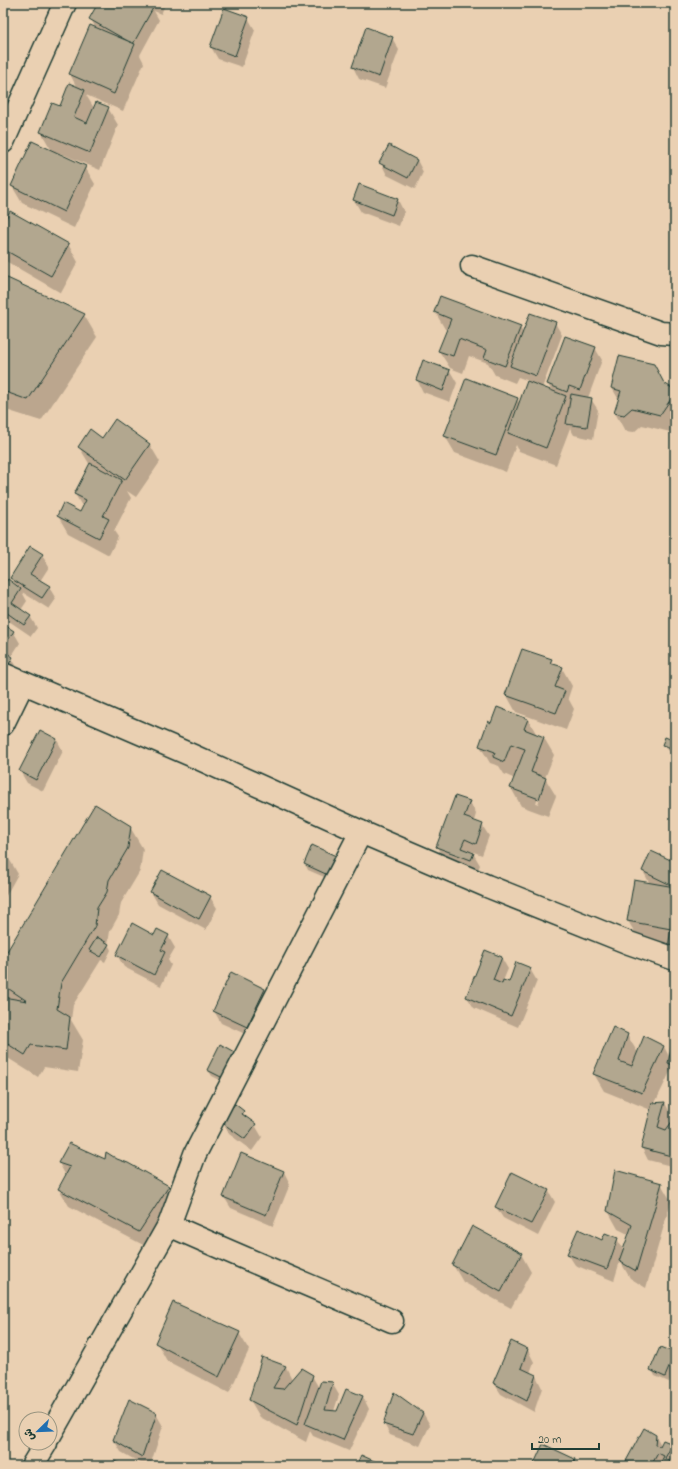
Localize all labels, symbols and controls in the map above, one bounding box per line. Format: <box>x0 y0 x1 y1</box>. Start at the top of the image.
north arrow <box>18 1411 58 1451</box>
scale bar <box>532 1425 599 1451</box>
text: ش <box>20 1426 39 1443</box>
text: 20 m <box>538 1431 561 1449</box>

